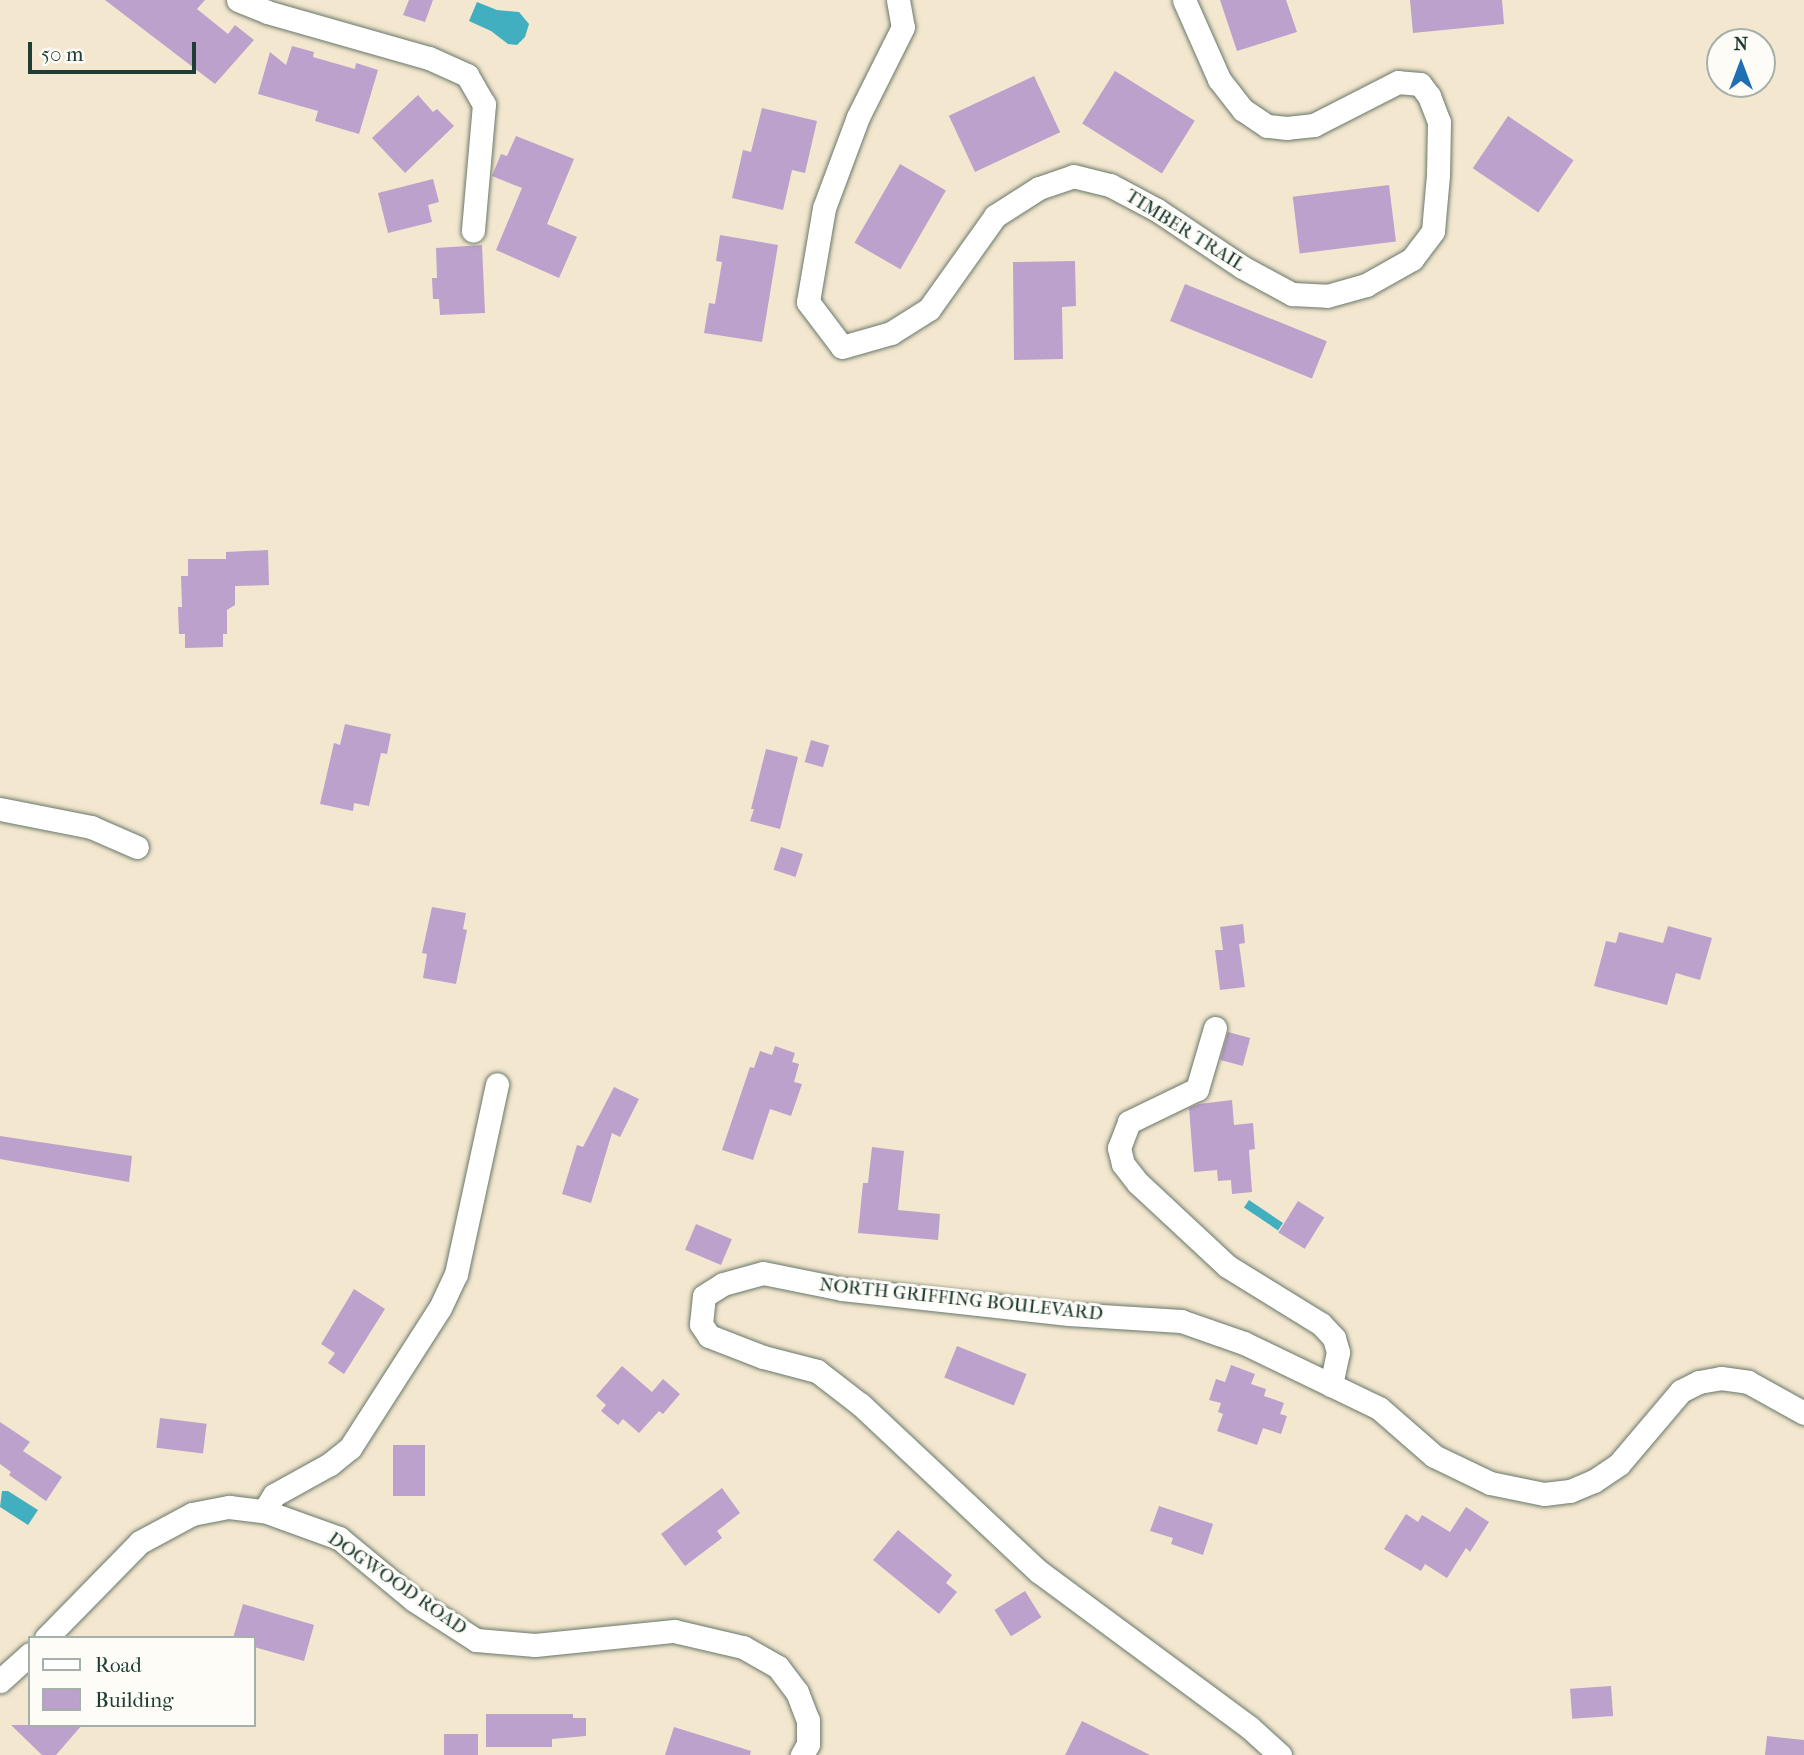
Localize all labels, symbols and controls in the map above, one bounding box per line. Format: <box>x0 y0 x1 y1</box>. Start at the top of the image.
scale bar <box>32 28 200 72</box>
north arrow <box>1706 28 1776 98</box>
text: N <box>1734 33 1748 55</box>
text: 50 m <box>41 42 84 66</box>
street label: TIMBER TRAIL <box>1121 185 1249 277</box>
street label: NORTH GRIFFING BOULEVARD <box>818 1274 1104 1326</box>
street label: DOGWOOD ROAD <box>323 1528 471 1640</box>
legend <box>28 1636 256 1727</box>
text: Road <box>95 1653 142 1677</box>
text: Building <box>95 1688 173 1712</box>

